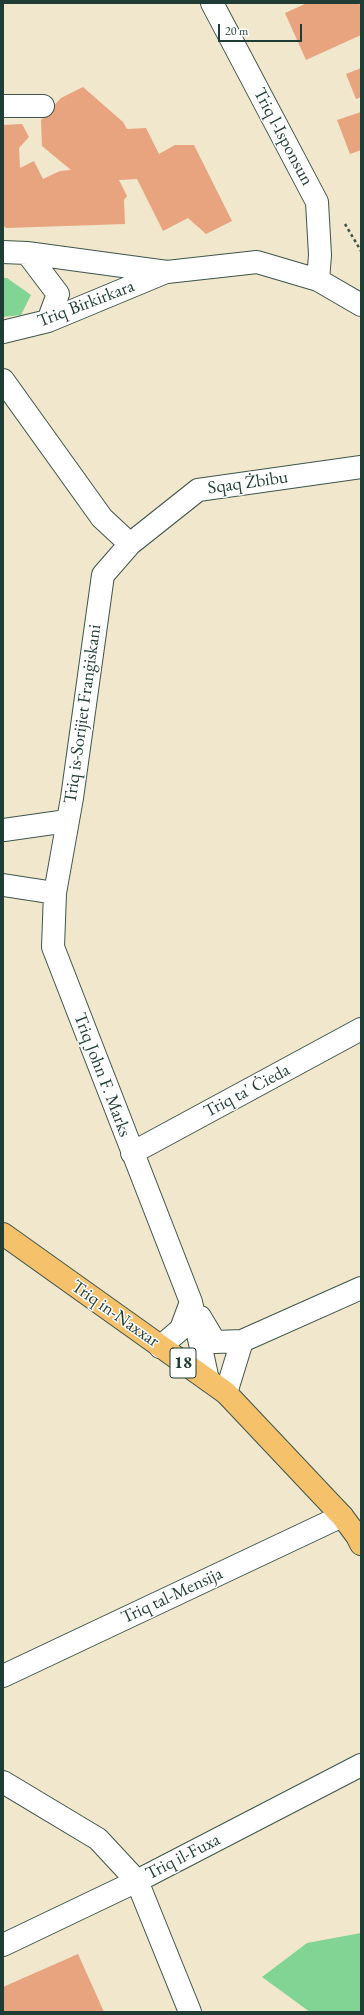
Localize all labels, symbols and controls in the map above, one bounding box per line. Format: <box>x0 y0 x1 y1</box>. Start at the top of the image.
scale bar <box>220 16 304 42</box>
text: 20 m <box>225 23 248 39</box>
street label: Triq l-Isponsun <box>248 85 318 189</box>
street label: Triq Birkirkara <box>34 276 138 332</box>
street label: Sqaq Żbibu <box>206 467 290 499</box>
street label: Triq is-Sorijiet Franġiskani <box>60 623 106 805</box>
street label: Triq John F. Marks <box>68 1010 136 1140</box>
street label: Triq ta' Ċieda <box>200 1059 294 1123</box>
street label: Triq in-Naxxar <box>67 1276 163 1352</box>
road number: 18 <box>170 1348 196 1378</box>
street label: Triq tal-Mensija <box>118 1563 226 1629</box>
street label: Triq il-Fuxa <box>142 1829 224 1885</box>

